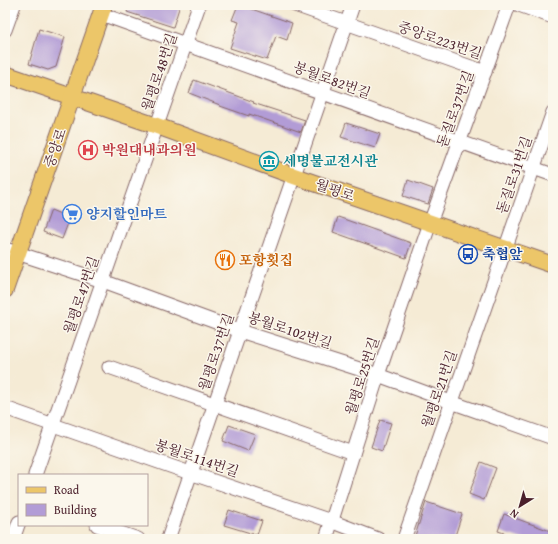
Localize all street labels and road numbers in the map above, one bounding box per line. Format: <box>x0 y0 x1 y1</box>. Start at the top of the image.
street label: 중앙로223번길 <box>395 16 485 64</box>
street label: 월평로48번길 <box>136 30 182 114</box>
street label: 봉월로82번길 <box>290 57 374 103</box>
street label: 돋질로37번길 <box>432 67 478 151</box>
street label: 중앙로 <box>39 125 71 170</box>
street label: 돋질로31번길 <box>491 133 537 217</box>
street label: 월평로 <box>313 174 358 206</box>
street label: 월평로47번길 <box>58 253 104 337</box>
street label: 봉월로102번길 <box>245 307 335 353</box>
street label: 월평로37번길 <box>193 310 239 394</box>
street label: 월평로25번길 <box>340 334 384 418</box>
street label: 월평로21번길 <box>416 347 462 431</box>
street label: 봉월로114번길 <box>152 434 242 482</box>

